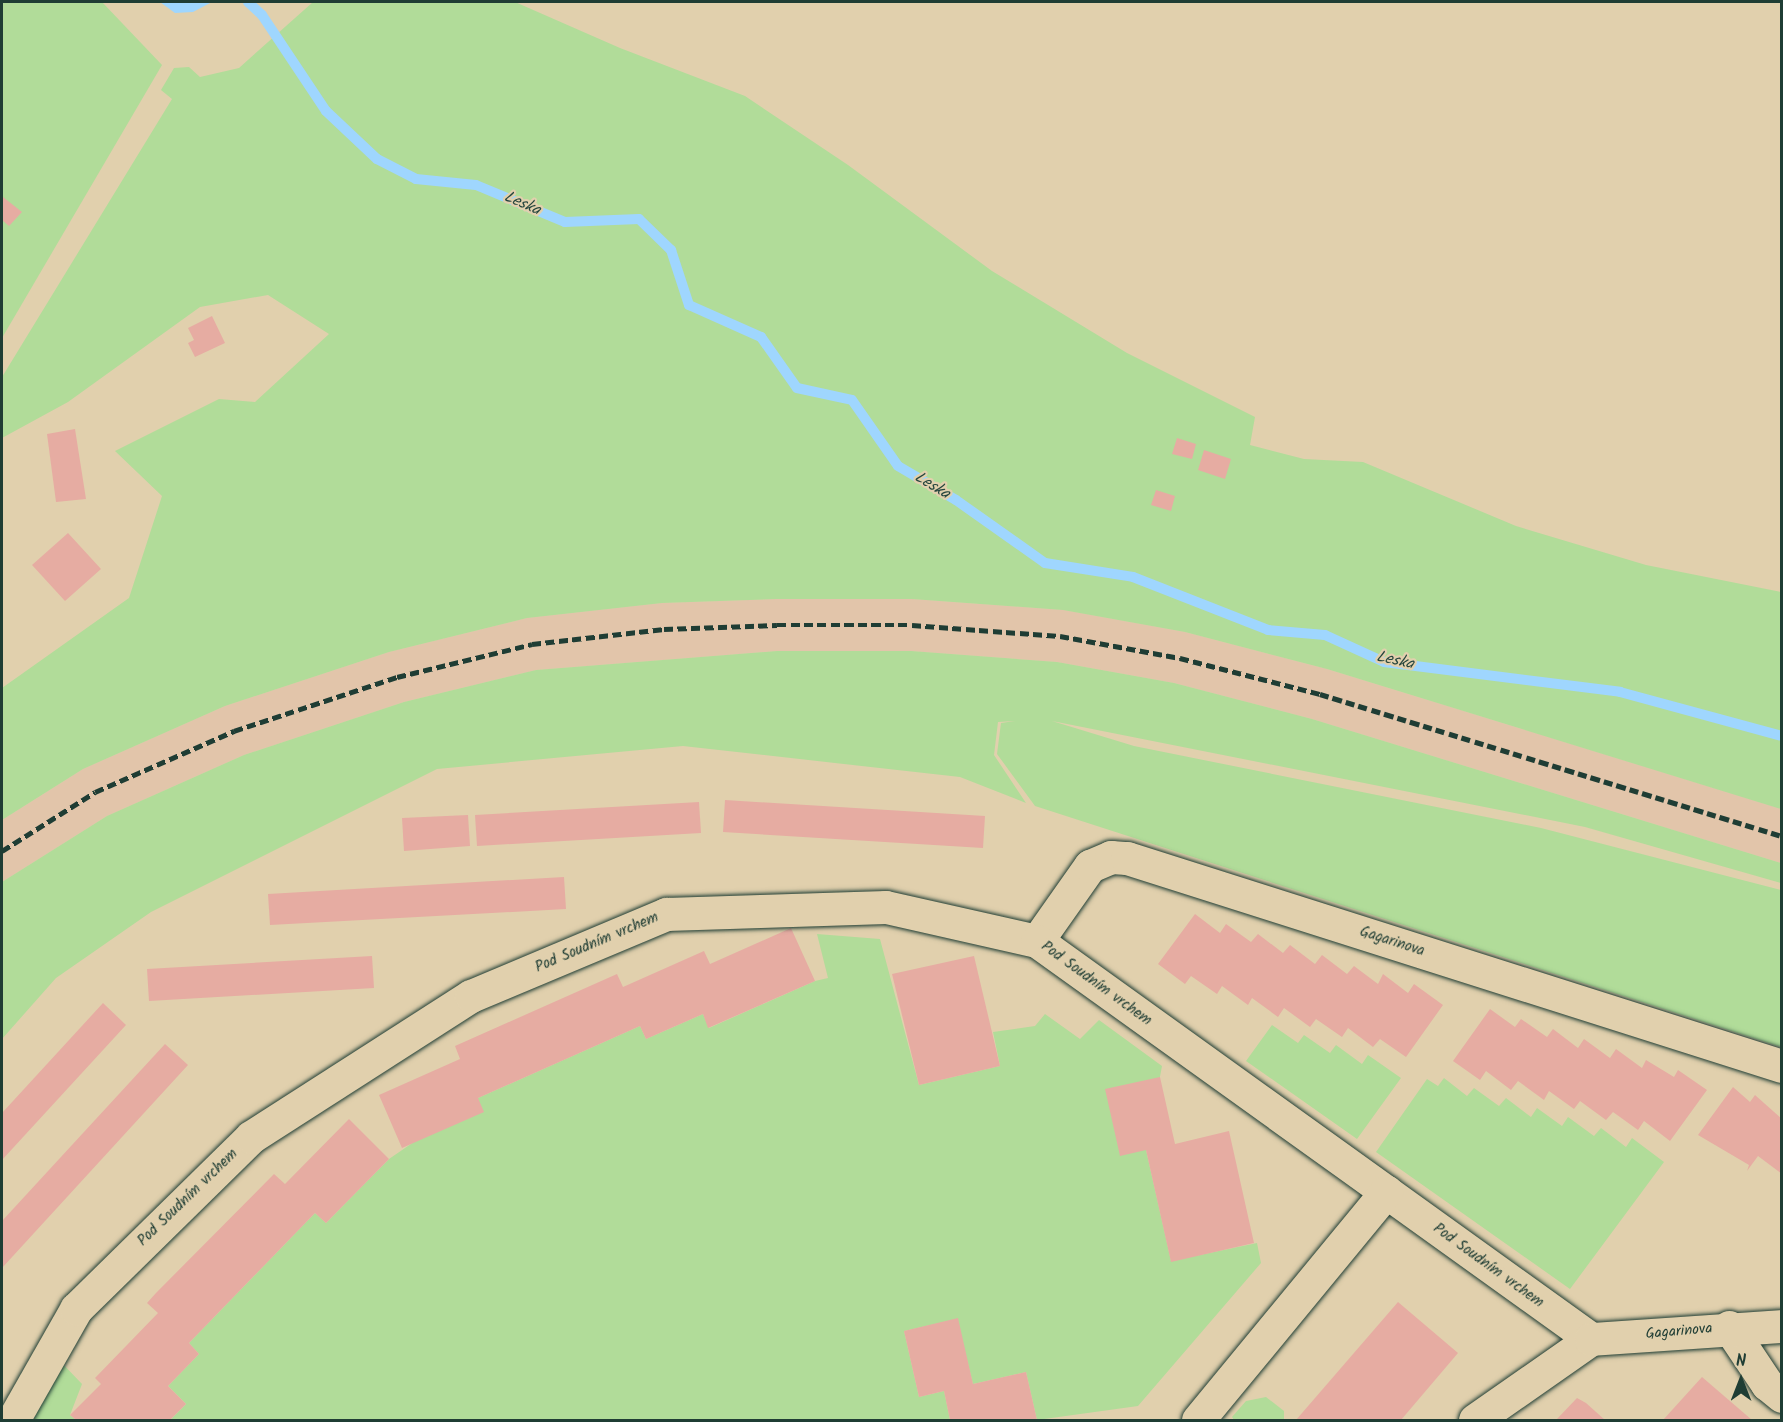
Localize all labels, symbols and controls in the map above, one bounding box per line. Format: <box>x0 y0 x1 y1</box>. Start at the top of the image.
water label: Leska <box>501 188 543 220</box>
water label: Leska <box>911 468 953 504</box>
water label: Leska <box>1375 648 1415 674</box>
street label: Pod Soudním vrchem <box>533 909 661 977</box>
street label: Gagarinova <box>1357 923 1427 961</box>
street label: Pod Soudním vrchem <box>1037 938 1155 1030</box>
street label: Pod Soudním vrchem <box>134 1146 242 1250</box>
street label: Pod Soudním vrchem <box>1429 1220 1547 1312</box>
street label: Gagarinova <box>1645 1320 1713 1344</box>
text: N <box>1736 1349 1746 1374</box>
north arrow <box>1711 1350 1771 1410</box>

